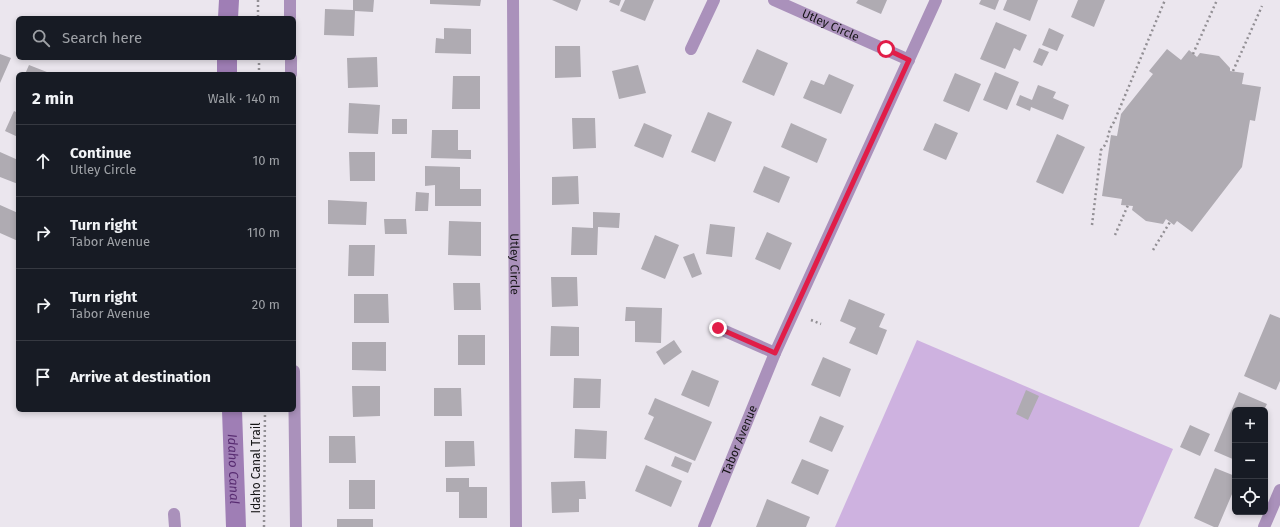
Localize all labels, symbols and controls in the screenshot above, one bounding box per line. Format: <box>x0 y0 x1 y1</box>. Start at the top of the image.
street label: Utley Circle <box>800 6 862 44</box>
search box <box>16 16 296 60</box>
icon: search <box>30 27 52 49</box>
text: Search here <box>62 29 142 47</box>
route start <box>877 40 895 58</box>
text: 2 min <box>32 88 74 109</box>
text: Walk · 140 m <box>208 91 280 106</box>
text: Continue <box>70 144 131 162</box>
icon: ahead <box>32 150 54 172</box>
text: 10 m <box>253 153 280 168</box>
text: Utley Circle <box>70 162 136 177</box>
text: Turn right <box>70 216 137 234</box>
icon: right <box>32 222 54 244</box>
text: 110 m <box>247 225 280 240</box>
street label: Utley Circle <box>507 233 522 295</box>
text: Tabor Avenue <box>70 234 150 249</box>
text: Turn right <box>70 288 137 306</box>
icon: right <box>32 294 54 316</box>
text: 20 m <box>252 297 280 312</box>
text: Tabor Avenue <box>70 306 150 321</box>
route end <box>709 319 727 337</box>
icon: arrive <box>32 366 54 388</box>
text: Arrive at destination <box>70 368 211 386</box>
street label: Tabor Avenue <box>719 403 760 477</box>
map controls <box>1232 407 1268 515</box>
button: + <box>1232 407 1268 443</box>
street label: Idaho Canal Trail <box>249 422 263 514</box>
water label: Idaho Canal <box>225 434 243 505</box>
button: − <box>1232 443 1268 479</box>
button: locate <box>1232 479 1268 515</box>

